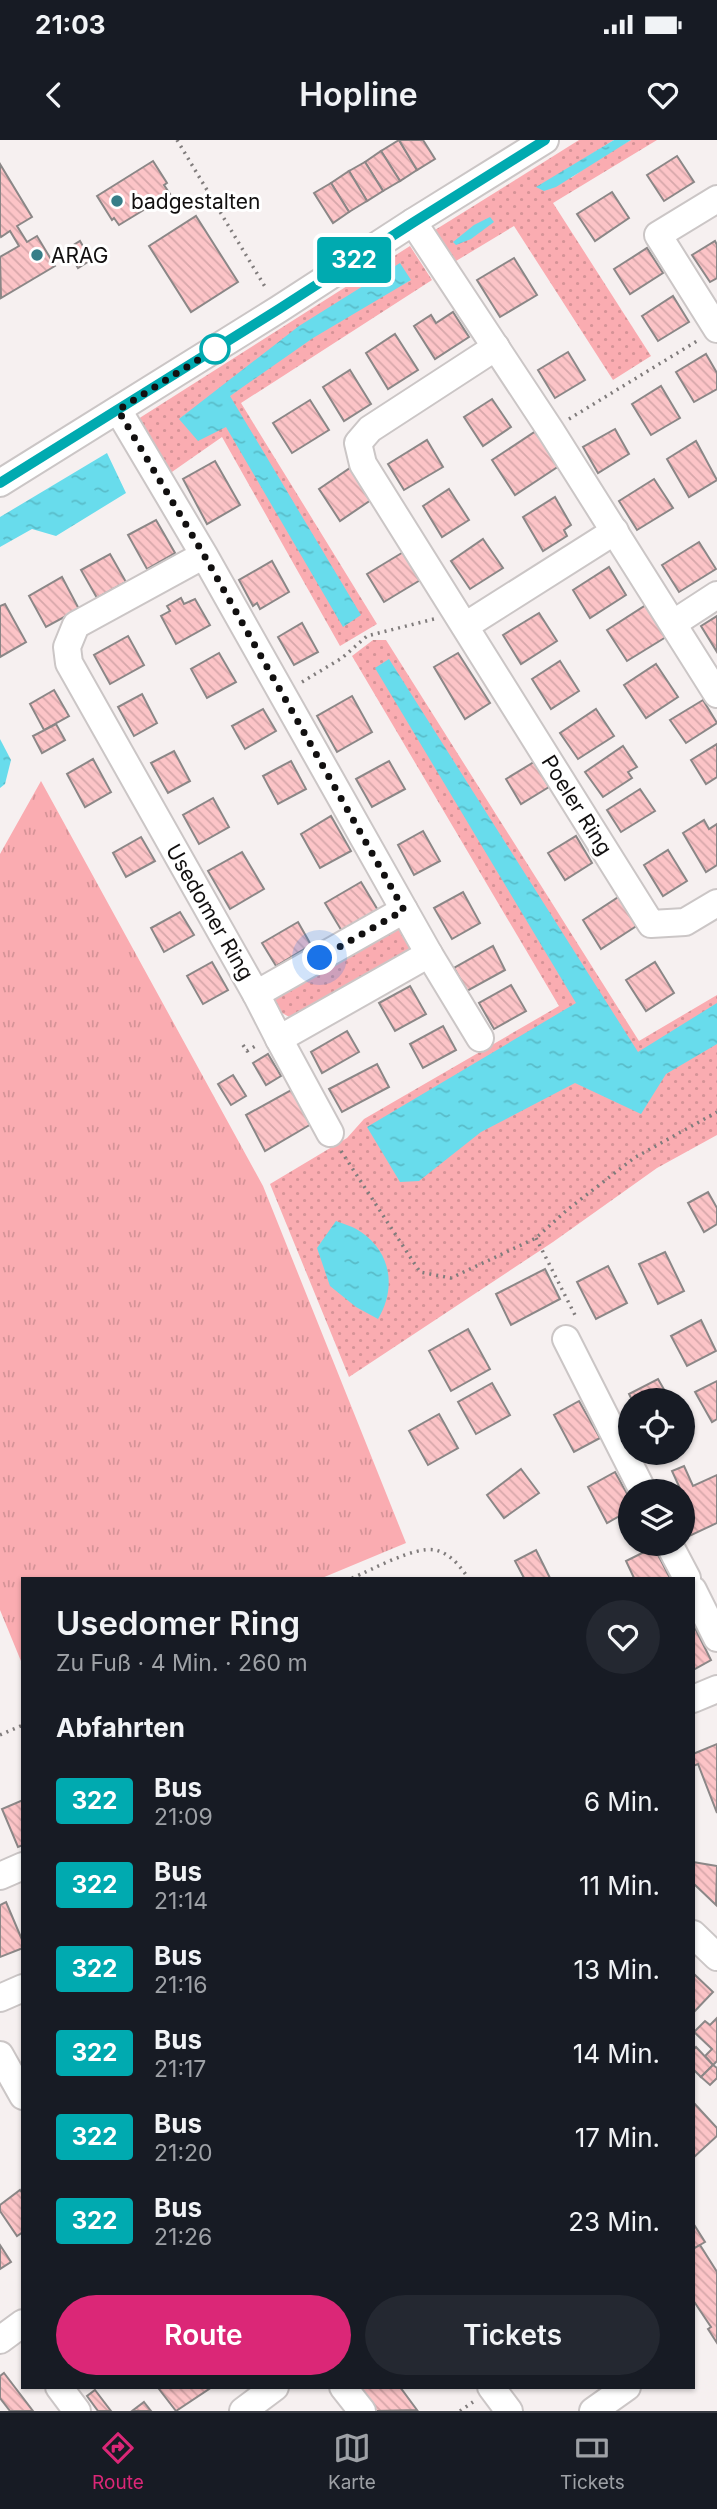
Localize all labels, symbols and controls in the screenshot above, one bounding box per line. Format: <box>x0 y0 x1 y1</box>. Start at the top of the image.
text: 21:03 <box>35 9 106 40</box>
text: Hopline <box>299 75 418 114</box>
icon: back <box>35 76 73 114</box>
icon: heart <box>644 76 682 114</box>
place label: badgestalten <box>131 189 260 214</box>
marker: badgestalten <box>109 193 125 209</box>
line badge: 322 <box>314 237 394 283</box>
place label: ARAG <box>51 243 108 268</box>
text: 322 <box>331 245 377 274</box>
marker: ARAG <box>29 247 45 263</box>
unlabelled marker <box>200 334 230 364</box>
street label: Poeler Ring <box>536 750 618 860</box>
street label: Usedomer Ring <box>161 840 259 984</box>
your location <box>302 940 337 975</box>
map controls <box>618 1388 695 1556</box>
button: locate <box>618 1388 695 1465</box>
button: layers <box>618 1479 695 1556</box>
button: heart <box>586 1600 660 1674</box>
text: Usedomer Ring <box>56 1603 300 1643</box>
text: Zu Fuß · 4 Min. · 260 m <box>56 1649 308 1677</box>
text: Abfahrten <box>56 1712 185 1743</box>
text: Bus <box>154 1772 202 1803</box>
text: 322 <box>72 1786 117 1815</box>
text: 6 Min. <box>584 1786 660 1817</box>
text: 21:09 <box>154 1803 213 1831</box>
text: Bus <box>154 1856 202 1887</box>
text: 322 <box>72 1870 117 1899</box>
text: 11 Min. <box>579 1870 660 1901</box>
text: 21:14 <box>154 1887 208 1915</box>
text: Bus <box>154 1940 202 1971</box>
text: 322 <box>72 1954 117 1983</box>
text: 13 Min. <box>573 1954 660 1985</box>
text: 21:16 <box>154 1971 208 1999</box>
text: Bus <box>154 2024 202 2055</box>
text: 322 <box>72 2038 117 2067</box>
text: 14 Min. <box>573 2038 660 2069</box>
text: 21:17 <box>154 2055 206 2083</box>
text: Bus <box>154 2108 202 2139</box>
text: 322 <box>72 2122 117 2151</box>
text: 17 Min. <box>575 2122 660 2153</box>
text: 21:20 <box>154 2139 213 2167</box>
text: Bus <box>154 2192 202 2223</box>
text: 322 <box>72 2206 117 2235</box>
text: 23 Min. <box>568 2206 660 2237</box>
text: 21:26 <box>154 2223 212 2251</box>
button: Route <box>56 2295 351 2375</box>
button: Tickets <box>365 2295 660 2375</box>
tab: Route <box>92 2429 144 2494</box>
tab: Karte <box>328 2429 376 2494</box>
tab: Tickets <box>560 2429 625 2494</box>

